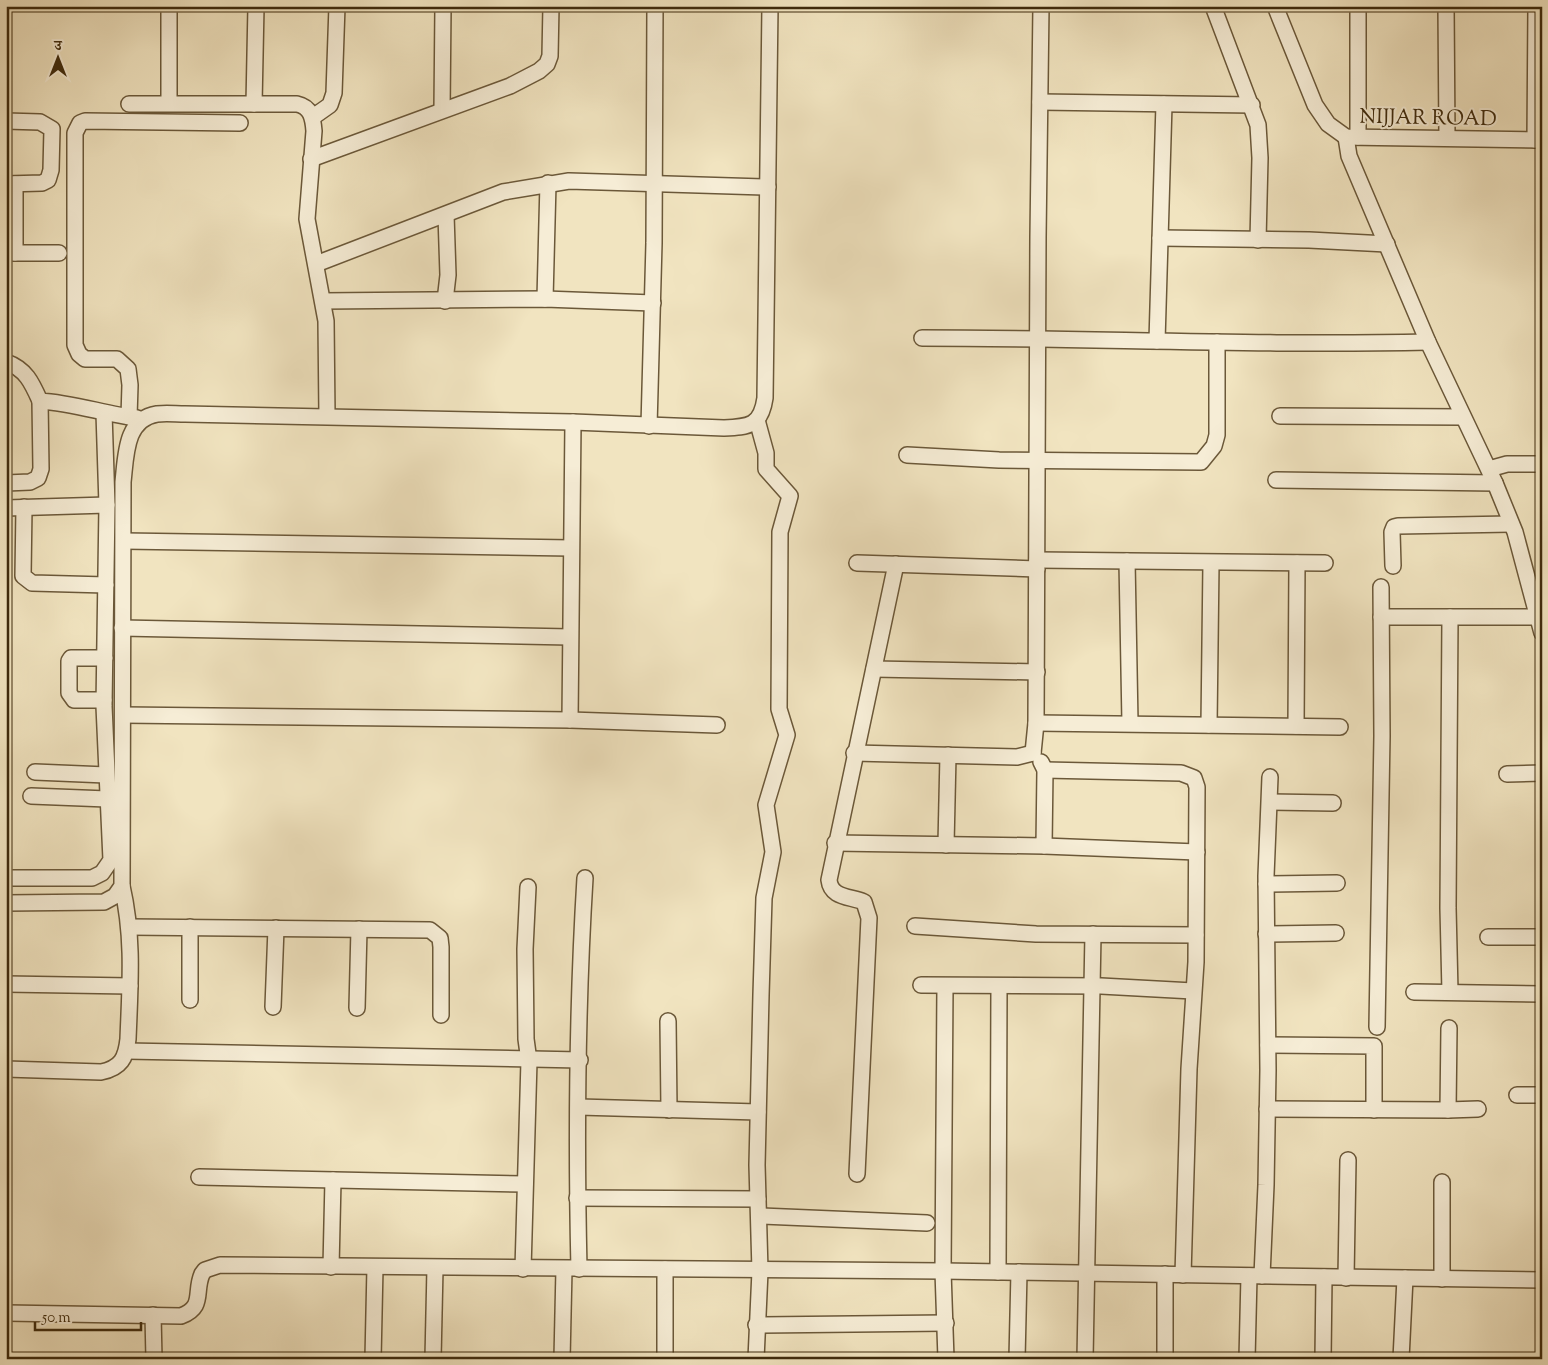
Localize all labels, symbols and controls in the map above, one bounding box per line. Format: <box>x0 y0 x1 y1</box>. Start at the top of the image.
north arrow <box>32 32 82 82</box>
text: उ <box>53 37 62 57</box>
street label: NIJJAR ROAD <box>1359 103 1497 135</box>
scale bar <box>35 1300 141 1332</box>
text: 50 m <box>41 1308 71 1329</box>

